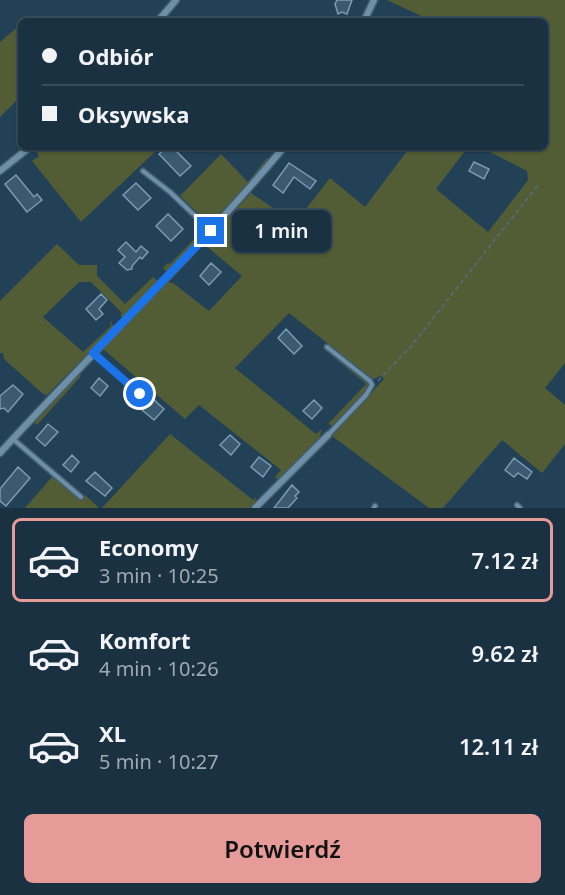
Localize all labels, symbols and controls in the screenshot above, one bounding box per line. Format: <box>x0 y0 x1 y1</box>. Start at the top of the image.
text: Odbiór <box>78 41 153 71</box>
text: Oksywska <box>78 99 189 129</box>
callout: 1 min <box>232 210 331 252</box>
route end <box>197 217 224 244</box>
text: 1 min <box>254 217 309 244</box>
route start <box>126 380 153 407</box>
text: Economy <box>99 532 198 562</box>
icon: car <box>27 533 81 587</box>
text: 7.12 zł <box>471 545 538 575</box>
text: 3 min · 10:25 <box>99 562 219 589</box>
text: Komfort <box>99 625 190 655</box>
icon: car <box>27 626 81 680</box>
text: 9.62 zł <box>471 638 538 668</box>
text: 4 min · 10:26 <box>99 655 219 682</box>
text: XL <box>99 718 126 748</box>
icon: car <box>27 719 81 773</box>
text: 12.11 zł <box>459 731 538 761</box>
text: 5 min · 10:27 <box>99 748 219 775</box>
button: Potwierdź <box>24 814 541 883</box>

